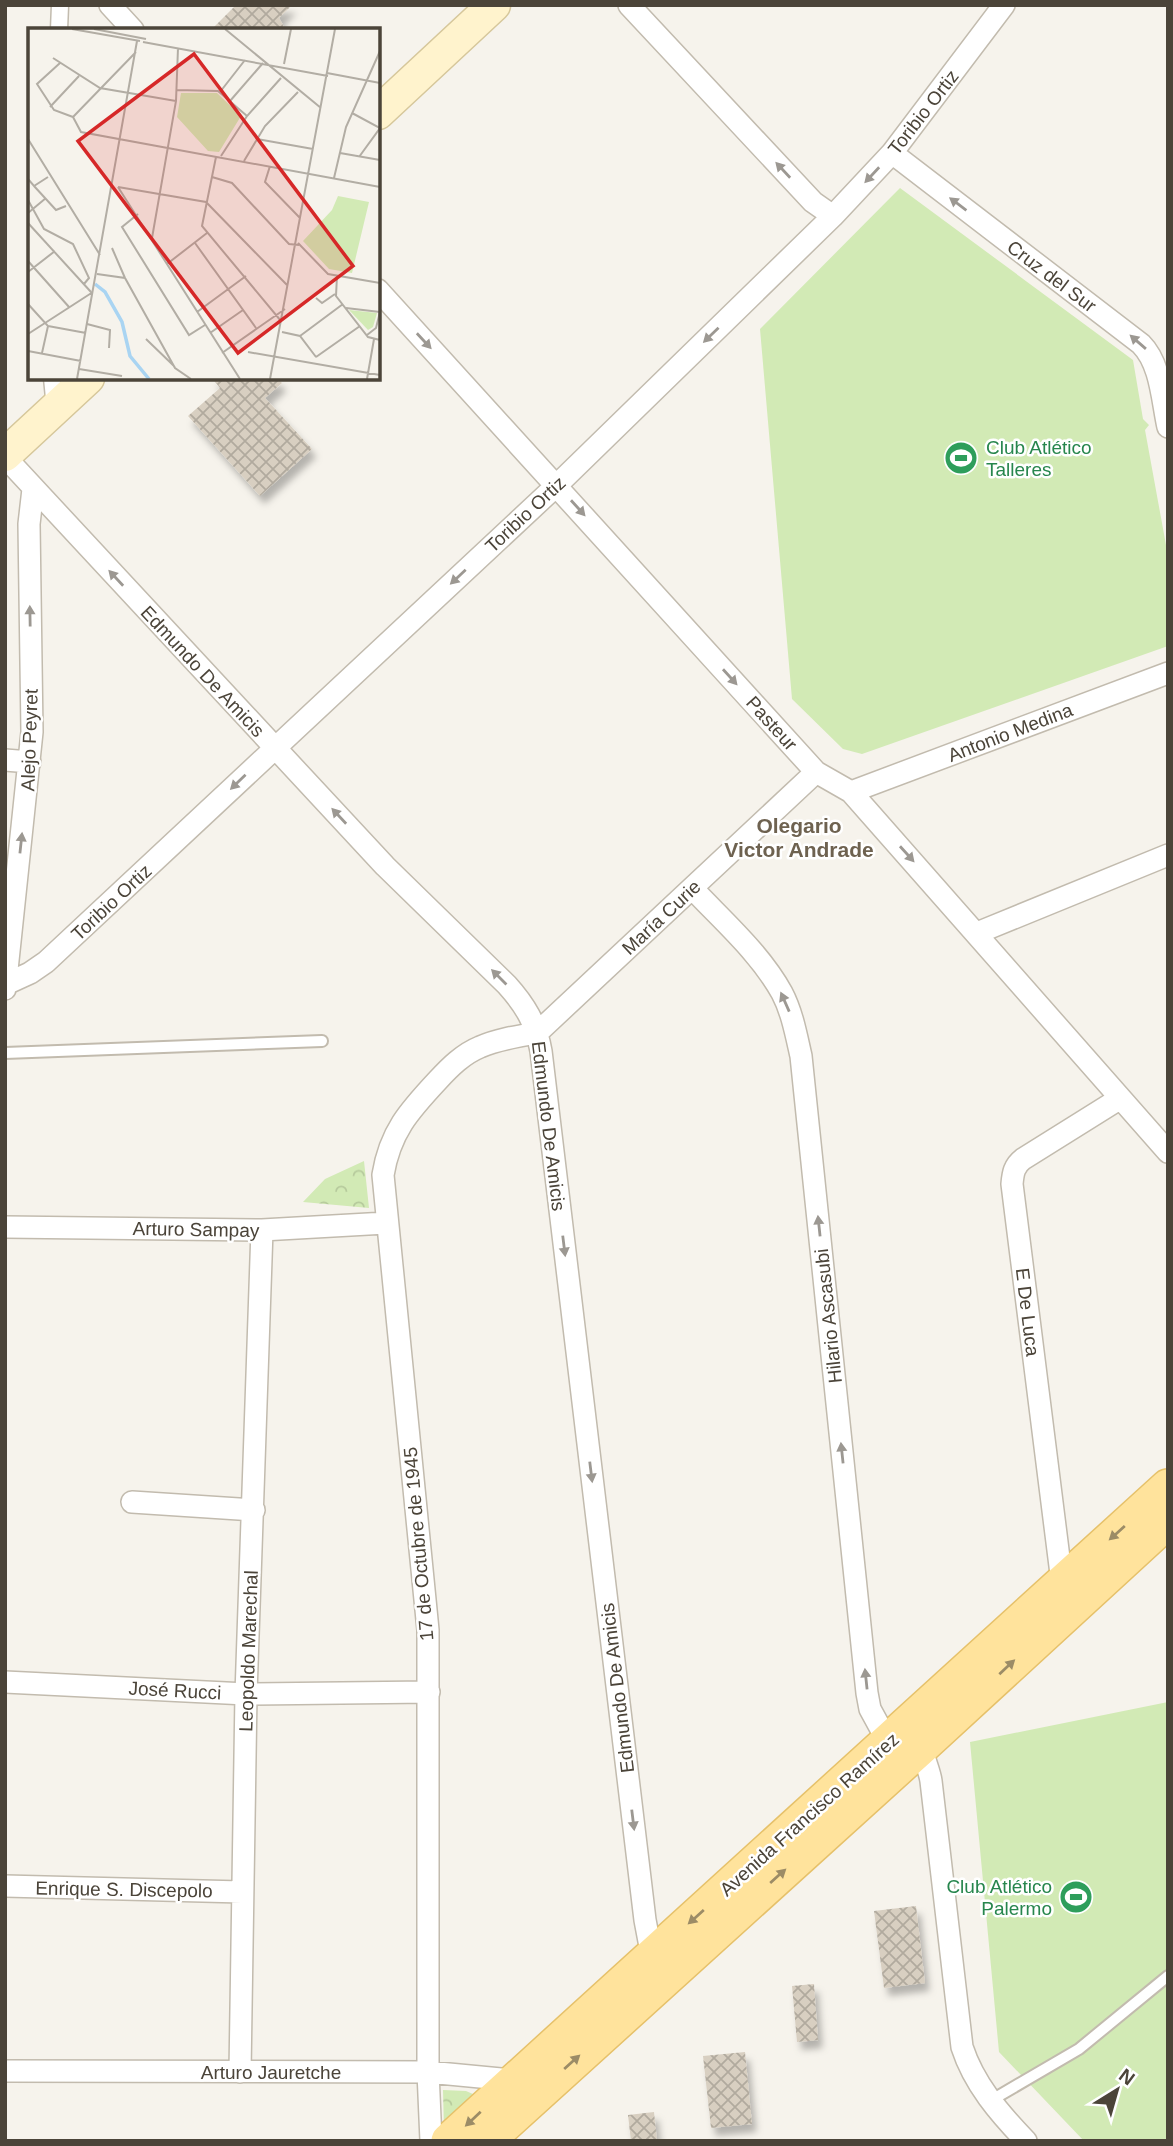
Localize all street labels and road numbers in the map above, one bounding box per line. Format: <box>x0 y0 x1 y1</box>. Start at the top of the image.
street label: Toribio Ortiz <box>884 66 963 159</box>
street label: Cruz del Sur <box>1003 236 1101 317</box>
street label: Toribio Ortiz <box>481 472 570 557</box>
street label: Edmundo De Amicis <box>137 602 269 741</box>
street label: Alejo Peyret <box>17 688 42 792</box>
street label: Pasteur <box>742 692 802 755</box>
street label: Antonio Medina <box>945 699 1076 766</box>
street label: Toribio Ortiz <box>67 860 156 945</box>
street label: María Curie <box>618 876 705 959</box>
street label: Edmundo De Amicis <box>528 1040 569 1212</box>
street label: Arturo Sampay <box>132 1218 260 1241</box>
street label: Hilario Ascasubi <box>811 1248 846 1384</box>
street label: E De Luca <box>1012 1267 1043 1358</box>
street label: 17 de Octubre de 1945 <box>400 1446 437 1642</box>
street label: Leopoldo Marechal <box>235 1570 262 1732</box>
street label: Edmundo De Amicis <box>597 1602 638 1774</box>
street label: José Rucci <box>128 1678 222 1703</box>
street label: Avenida Francisco Ramírez <box>716 1729 903 1900</box>
street label: Enrique S. Discepolo <box>35 1877 213 1902</box>
street label: Arturo Jauretche <box>201 2062 341 2083</box>

